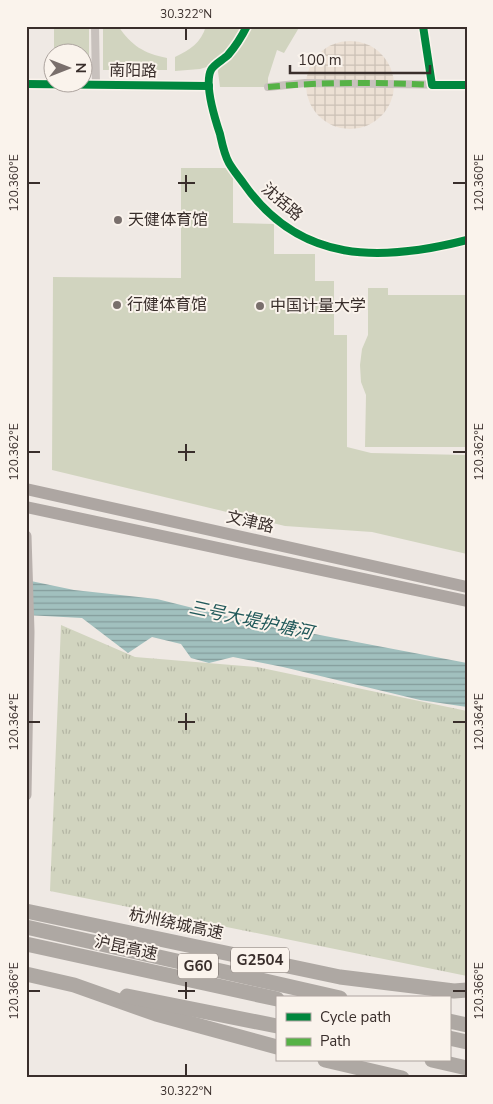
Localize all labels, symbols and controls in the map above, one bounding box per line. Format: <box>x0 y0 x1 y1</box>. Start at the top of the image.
text: 30.322°N <box>160 6 212 22</box>
north arrow <box>42 42 92 92</box>
scale bar <box>290 42 430 74</box>
text: 100 m <box>298 50 342 70</box>
street label: 南阳路 <box>109 60 157 82</box>
text: N <box>71 63 90 73</box>
text: 120.360°E <box>6 154 22 212</box>
text: 120.360°E <box>471 154 487 212</box>
street label: 沈括路 <box>257 178 307 226</box>
place label: 天健体育馆 <box>128 209 208 231</box>
marker: 天健体育馆 <box>112 214 124 226</box>
place label: 行健体育馆 <box>127 294 207 316</box>
place label: 中国计量大学 <box>270 295 366 317</box>
marker: 行健体育馆 <box>111 299 123 311</box>
marker: 中国计量大学 <box>254 300 266 312</box>
text: 120.362°E <box>6 423 22 481</box>
text: 120.362°E <box>471 423 487 481</box>
street label: 文津路 <box>224 506 276 538</box>
water label: 三号大堤护塘河 <box>187 595 318 645</box>
text: 120.364°E <box>6 693 22 751</box>
text: 120.364°E <box>471 693 487 751</box>
street label: 杭州绕城高速 <box>127 903 225 945</box>
street label: 沪昆高速 <box>92 931 160 965</box>
road number: G2504 <box>231 948 289 972</box>
road number: G60 <box>178 954 218 978</box>
text: 120.366°E <box>6 962 22 1020</box>
text: 120.366°E <box>471 962 487 1020</box>
legend <box>276 996 450 1062</box>
text: Cycle path <box>320 1007 391 1027</box>
text: Path <box>320 1031 351 1051</box>
text: 30.322°N <box>160 1083 212 1099</box>

